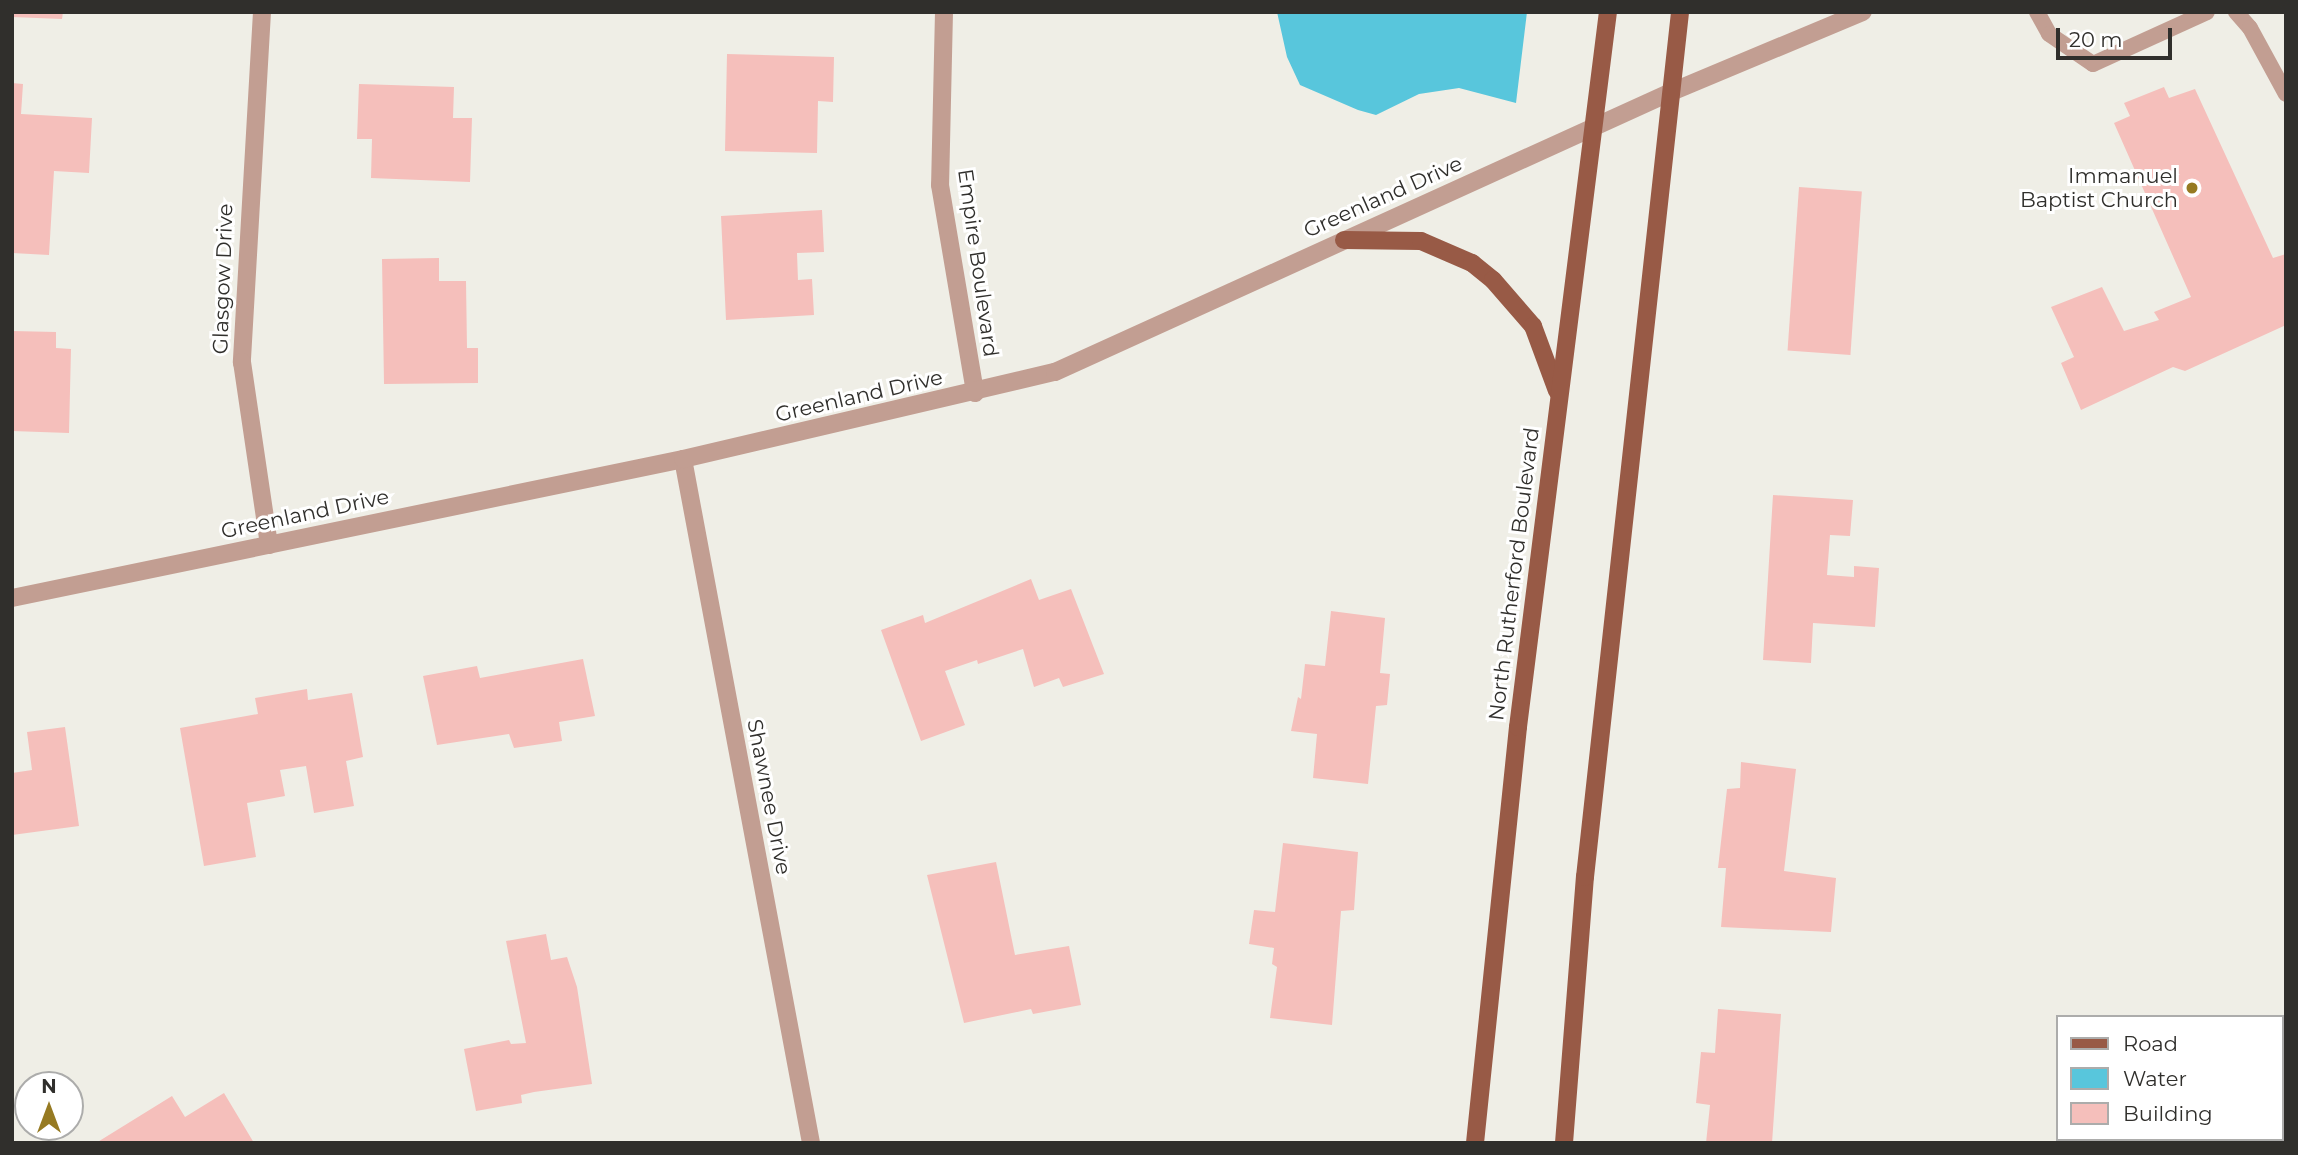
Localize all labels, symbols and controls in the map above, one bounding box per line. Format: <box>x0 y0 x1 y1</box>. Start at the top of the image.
scale bar <box>2060 14 2176 58</box>
text: 20 m <box>2069 27 2123 52</box>
street label: Greenland Drive <box>1300 151 1466 243</box>
place label: Immanuel Baptist Church <box>2020 163 2178 213</box>
street label: Empire Boulevard <box>952 167 1004 359</box>
marker: Immanuel Baptist Church <box>2184 180 2200 196</box>
street label: Glasgow Drive <box>208 203 238 355</box>
street label: Greenland Drive <box>773 364 945 428</box>
street label: North Rutherford Boulevard <box>1483 426 1545 722</box>
street label: Greenland Drive <box>219 484 391 544</box>
street label: Shawnee Drive <box>742 717 796 877</box>
legend <box>2056 1015 2284 1141</box>
text: Road <box>2123 1031 2178 1056</box>
text: Water <box>2123 1066 2187 1091</box>
north arrow <box>14 1071 84 1141</box>
text: N <box>41 1075 57 1098</box>
text: Building <box>2123 1101 2213 1126</box>

